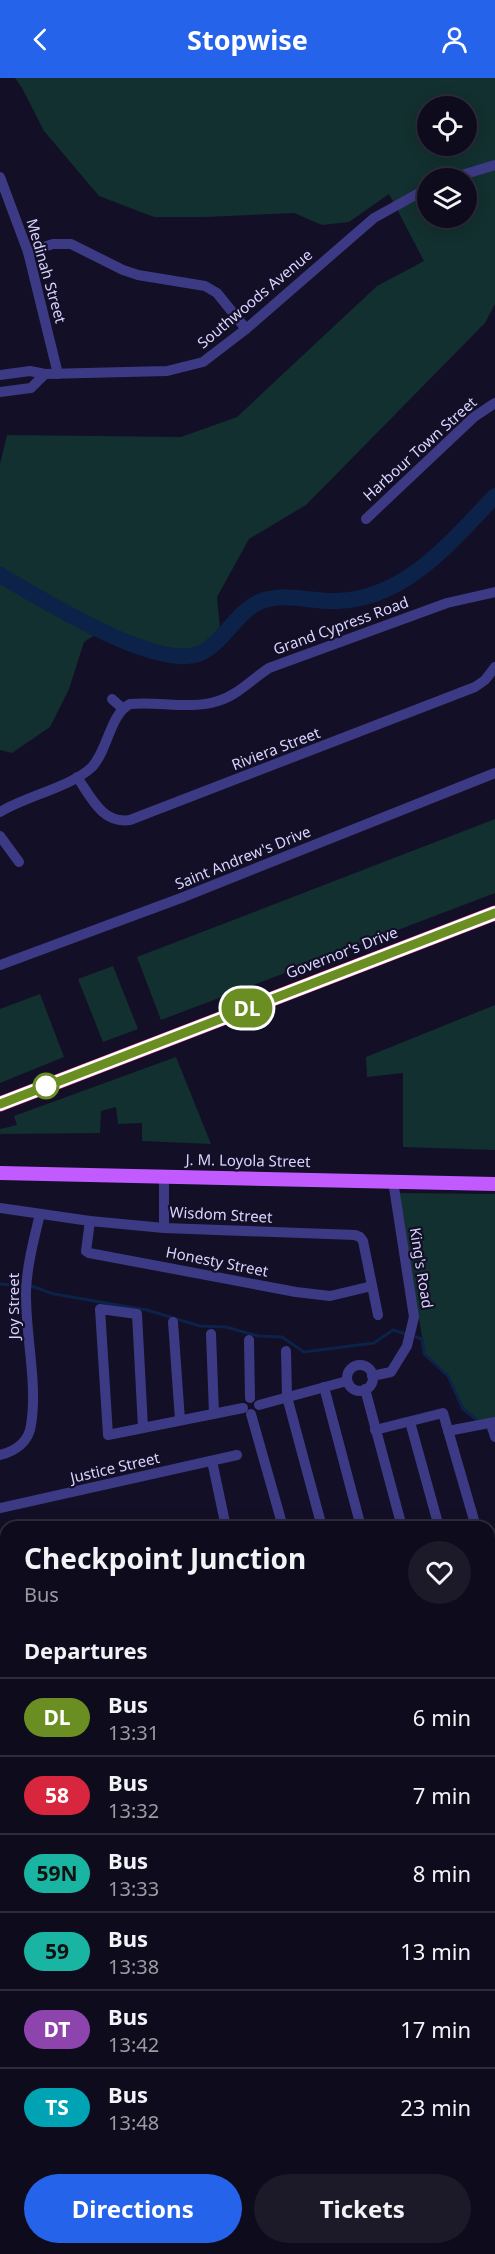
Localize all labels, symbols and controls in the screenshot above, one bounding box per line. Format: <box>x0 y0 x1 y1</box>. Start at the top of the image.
text: Stopwise <box>187 21 308 58</box>
icon: back <box>24 23 57 56</box>
icon: person <box>438 23 471 56</box>
map controls <box>417 96 477 228</box>
button: locate <box>417 96 477 156</box>
button: layers <box>417 168 477 228</box>
street label: Medinah Street <box>22 216 72 326</box>
street label: Southwoods Avenue <box>193 244 316 352</box>
street label: Harbour Town Street <box>358 391 481 505</box>
street label: Grand Cypress Road <box>270 591 411 659</box>
street label: Riviera Street <box>229 722 323 774</box>
street label: Saint Andrew's Drive <box>172 821 313 893</box>
street label: Governor's Drive <box>283 922 400 983</box>
line badge: DL <box>220 988 274 1028</box>
text: DL <box>233 994 261 1022</box>
unlabelled marker <box>33 1073 59 1099</box>
street label: J. M. Loyola Street <box>183 1149 311 1171</box>
street label: Wisdom Street <box>169 1201 274 1227</box>
street label: King's Road <box>406 1226 438 1310</box>
street label: Honesty Street <box>164 1241 271 1281</box>
street label: Joy Street <box>3 1272 23 1341</box>
street label: Justice Street <box>66 1447 162 1487</box>
text: Checkpoint Junction <box>24 1539 306 1577</box>
button: heart <box>408 1541 471 1604</box>
text: Bus <box>24 1581 59 1608</box>
text: Departures <box>24 1635 148 1665</box>
text: Bus <box>108 1689 148 1719</box>
text: 6 min <box>413 1702 471 1732</box>
text: DL <box>43 1703 71 1731</box>
text: 13:31 <box>108 1719 159 1746</box>
text: Bus <box>108 1767 148 1797</box>
text: 7 min <box>413 1780 471 1810</box>
text: 58 <box>45 1781 69 1809</box>
text: 13:32 <box>108 1797 159 1824</box>
text: Bus <box>108 1845 148 1875</box>
text: 8 min <box>413 1858 471 1888</box>
text: 59N <box>36 1859 78 1887</box>
text: 13:33 <box>108 1875 159 1902</box>
text: Bus <box>108 1923 148 1953</box>
text: 13 min <box>400 1936 471 1966</box>
text: 59 <box>45 1937 69 1965</box>
text: 13:38 <box>108 1953 159 1980</box>
text: Bus <box>108 2001 148 2031</box>
text: 17 min <box>400 2014 471 2044</box>
text: DT <box>44 2015 70 2043</box>
text: 13:42 <box>108 2031 159 2058</box>
text: Bus <box>108 2079 148 2109</box>
text: 23 min <box>400 2092 471 2122</box>
text: TS <box>45 2093 69 2121</box>
text: 13:48 <box>108 2109 159 2136</box>
button: Directions <box>24 2174 242 2243</box>
button: Tickets <box>254 2174 471 2243</box>

